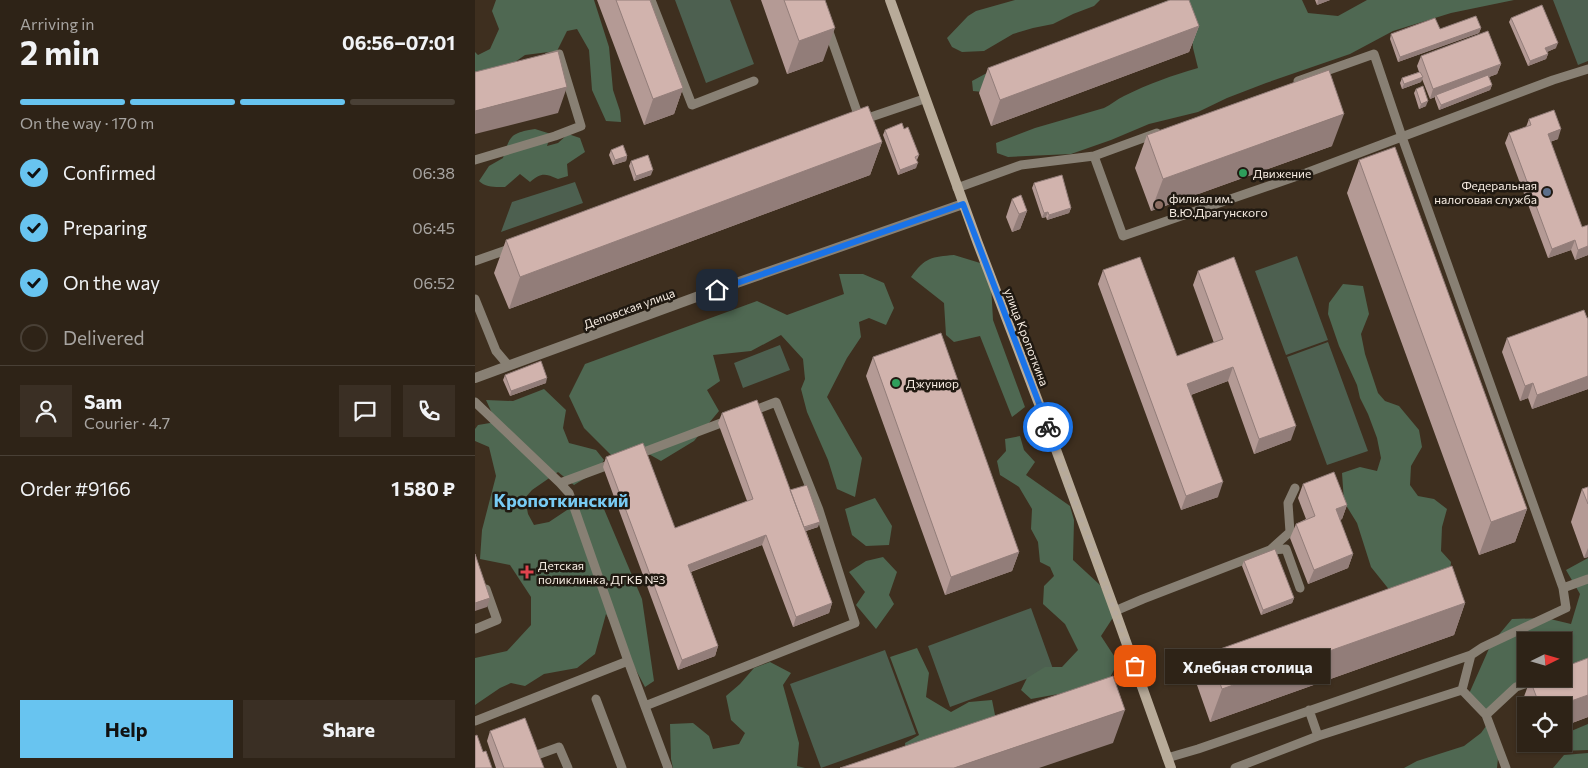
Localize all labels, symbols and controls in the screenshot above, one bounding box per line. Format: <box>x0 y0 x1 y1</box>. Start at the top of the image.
text: Arriving in <box>20 14 94 33</box>
text: 06:56–07:01 <box>342 31 455 54</box>
text: 2 min <box>20 32 100 72</box>
text: On the way · 170 m <box>20 113 154 132</box>
icon: check <box>20 159 48 187</box>
text: Confirmed <box>63 161 156 184</box>
text: 06:38 <box>412 163 455 182</box>
place label: Движение <box>1253 166 1311 180</box>
marker: Движение <box>1237 167 1249 179</box>
place label: Федеральная налоговая служба <box>1434 178 1537 206</box>
marker: Федеральная налоговая служба <box>1541 186 1553 198</box>
place label: филиал им. В.Ю.Драгунского <box>1169 191 1268 219</box>
marker: филиал им. В.Ю.Драгунского <box>1153 199 1165 211</box>
icon: check <box>20 214 48 242</box>
text: Preparing <box>63 216 147 239</box>
text: 06:45 <box>412 218 455 237</box>
icon: check <box>20 269 48 297</box>
pin <box>696 269 738 311</box>
text: On the way <box>63 271 160 294</box>
text: 06:52 <box>413 273 455 292</box>
icon: home <box>703 276 731 304</box>
street label: Деповская улица <box>581 285 677 331</box>
street label: улица Кропоткина <box>1002 286 1052 388</box>
text: Delivered <box>63 326 144 349</box>
place label: Джуниор <box>906 376 959 390</box>
marker: Джуниор <box>890 377 902 389</box>
button: person <box>20 385 72 437</box>
button: chat <box>339 385 391 437</box>
button: phone <box>403 385 455 437</box>
text: Sam <box>84 390 122 413</box>
courier <box>1023 402 1073 452</box>
text: Courier · 4.7 <box>84 413 170 432</box>
icon: bike <box>1034 413 1062 441</box>
text: Order #9166 <box>20 477 131 500</box>
text: 1 580 ₽ <box>391 477 455 500</box>
district label: Кропоткинский <box>494 489 628 511</box>
place label: Детская поликлинка, ДГКБ №3 <box>538 558 666 586</box>
marker: Детская поликлинка, ДГКБ №3 <box>520 565 534 579</box>
north arrow <box>1517 632 1573 688</box>
map controls <box>1517 632 1572 752</box>
pin <box>1114 645 1156 687</box>
callout: Хлебная столица <box>1165 648 1330 684</box>
icon: bag <box>1121 652 1149 680</box>
text: Хлебная столица <box>1182 657 1313 676</box>
button: locate <box>1517 697 1572 752</box>
button: Help <box>20 700 233 758</box>
button: Share <box>243 700 455 758</box>

